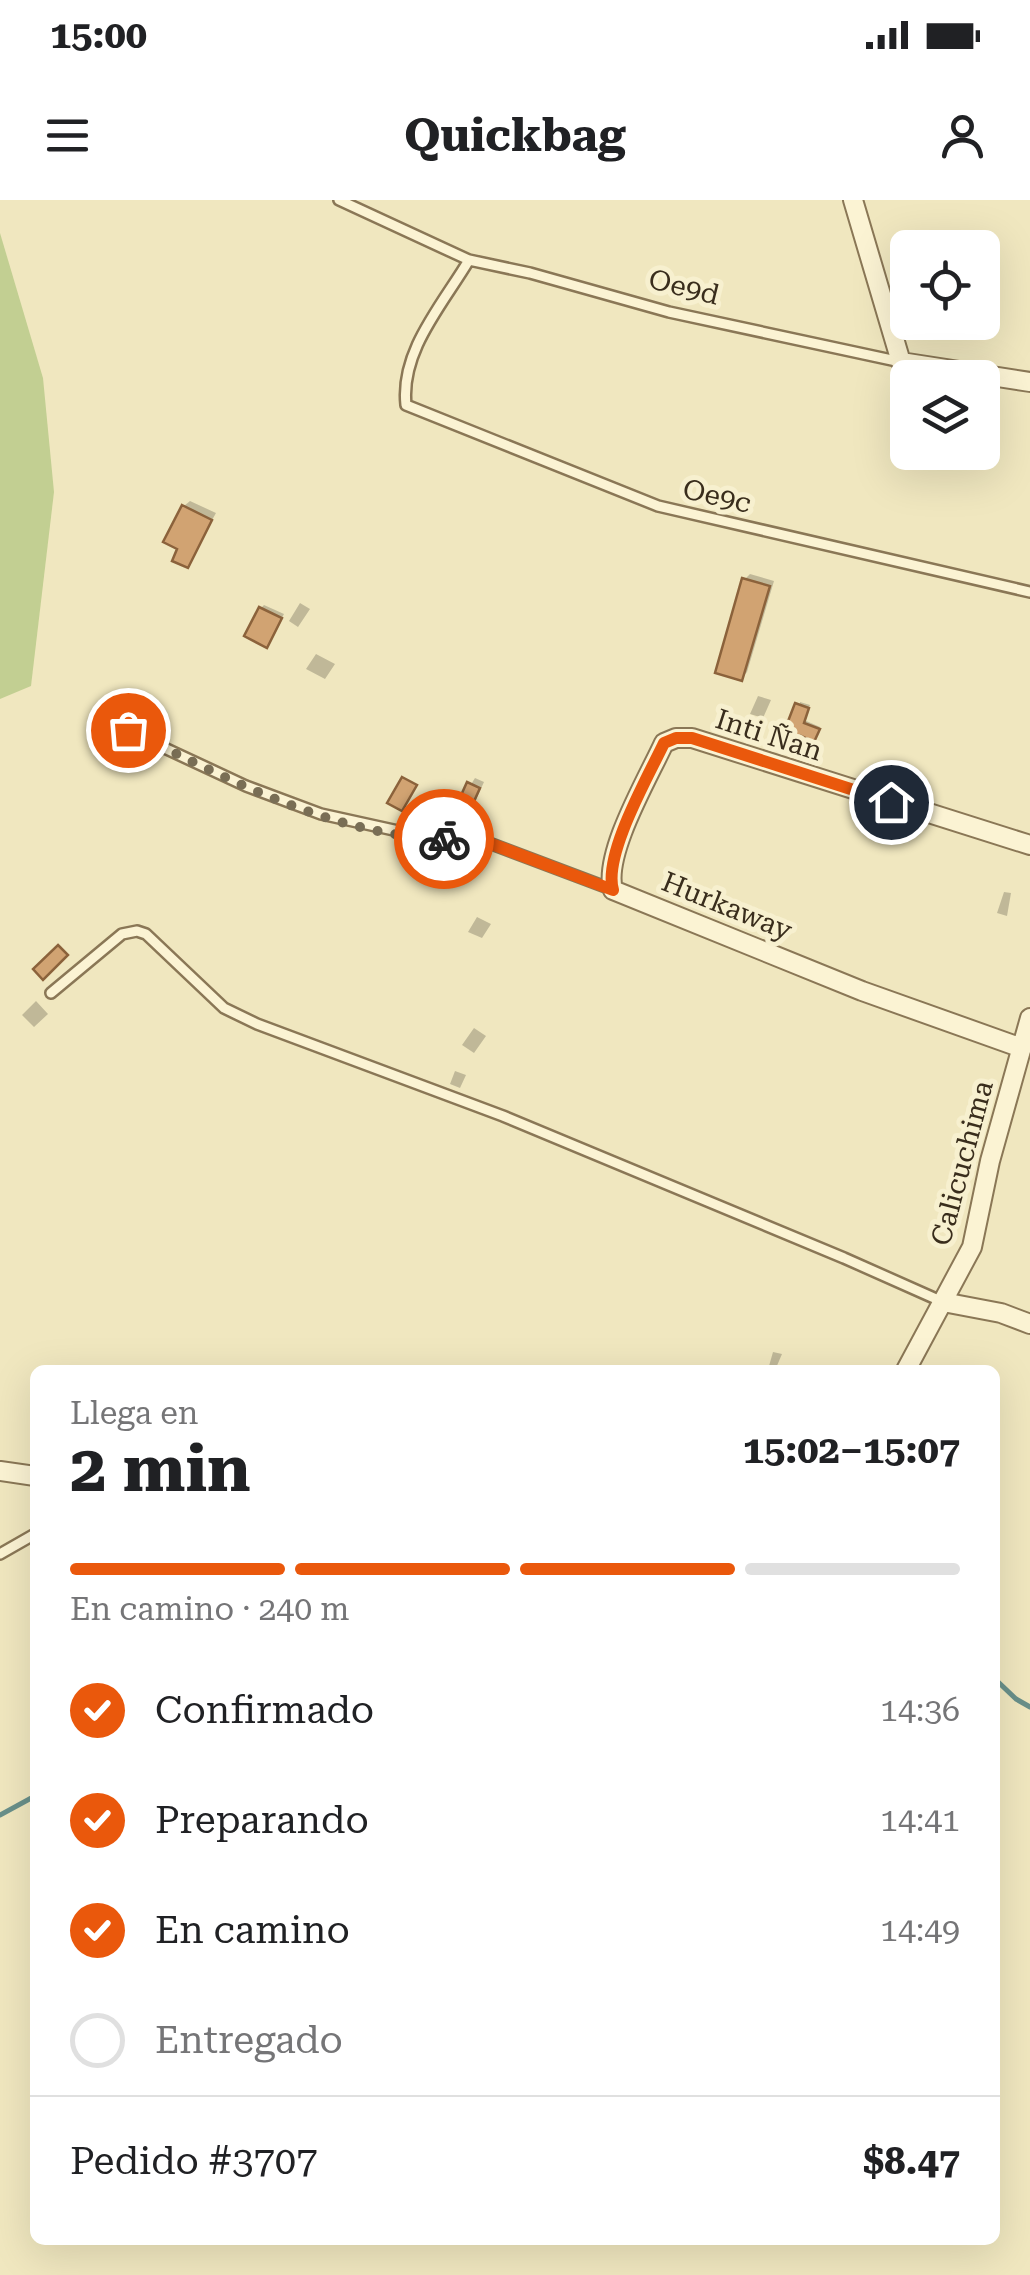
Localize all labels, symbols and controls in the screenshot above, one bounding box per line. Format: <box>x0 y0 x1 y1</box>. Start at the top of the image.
text: 15:00 <box>50 13 147 57</box>
icon: menu <box>40 108 95 163</box>
icon: person <box>935 108 990 163</box>
text: Quickbag <box>404 109 626 162</box>
map controls <box>890 230 1000 470</box>
button: locate <box>890 230 1000 340</box>
street label: Oe9d <box>645 262 723 312</box>
button: layers <box>890 360 1000 470</box>
street label: Oe9c <box>680 472 754 520</box>
pin <box>86 688 171 773</box>
street label: Inti Ñan <box>711 701 827 768</box>
icon: bag <box>101 703 156 758</box>
pin <box>849 760 934 845</box>
icon: home <box>864 775 919 830</box>
courier <box>394 789 494 889</box>
icon: bike <box>417 812 472 867</box>
street label: Hurkaway <box>657 865 797 947</box>
street label: Calicuchima <box>924 1077 1000 1249</box>
text: Llega en <box>70 1394 198 1432</box>
text: 15:02–15:07 <box>743 1428 960 1472</box>
text: 2 min <box>70 1431 251 1507</box>
text: En camino · 240 m <box>70 1590 350 1628</box>
icon: check <box>70 1683 125 1738</box>
text: Confirmado <box>155 1688 374 1732</box>
text: 14:36 <box>880 1691 960 1729</box>
icon: check <box>70 1793 125 1848</box>
text: Preparando <box>155 1798 369 1842</box>
text: 14:41 <box>880 1801 960 1839</box>
icon: check <box>70 1903 125 1958</box>
text: En camino <box>155 1908 350 1952</box>
text: 14:49 <box>880 1911 960 1949</box>
text: Entregado <box>155 2018 343 2062</box>
text: Pedido #3707 <box>70 2139 317 2183</box>
text: $8.47 <box>863 2139 960 2183</box>

